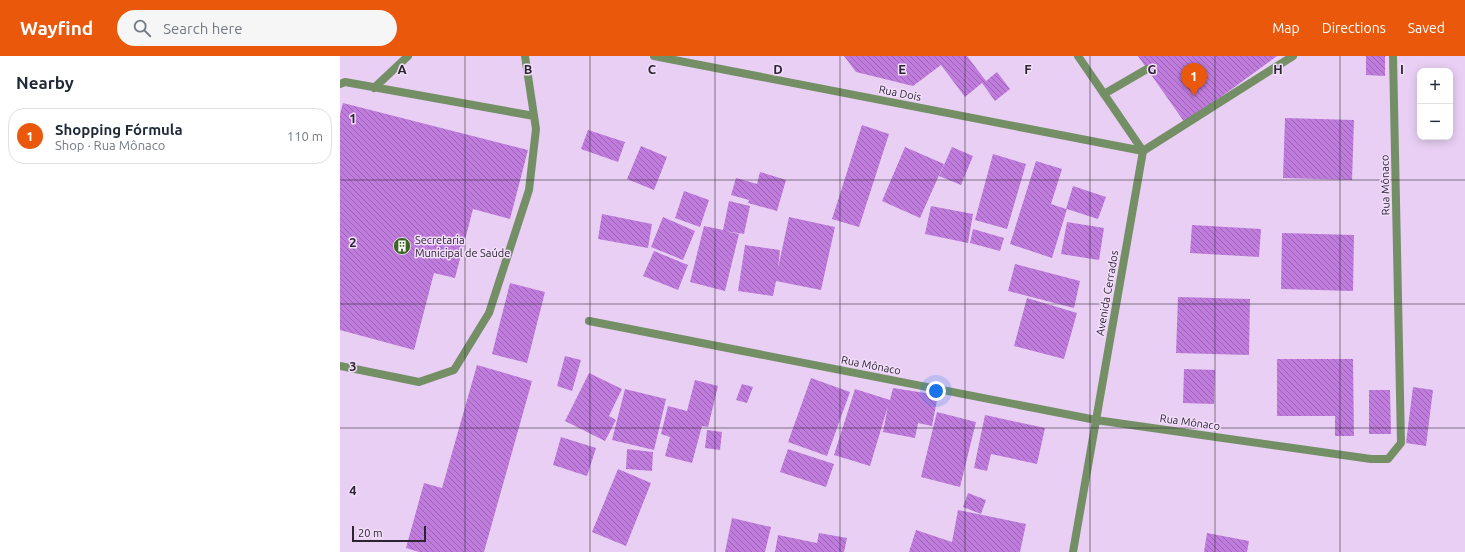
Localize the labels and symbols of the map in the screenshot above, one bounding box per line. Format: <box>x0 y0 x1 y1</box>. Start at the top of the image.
text: A <box>397 62 407 76</box>
text: B <box>524 62 533 76</box>
text: C <box>648 62 657 76</box>
text: D <box>773 62 783 76</box>
text: E <box>898 62 906 76</box>
text: F <box>1024 62 1032 76</box>
text: G <box>1148 62 1157 76</box>
text: H <box>1273 62 1283 76</box>
text: I <box>1400 62 1404 76</box>
pin: 1 <box>1181 63 1207 96</box>
street label: Rua Dois <box>878 83 922 103</box>
text: 1 <box>349 111 357 125</box>
street label: Rua Mônaco <box>1378 155 1392 215</box>
place label: Secretaria Municipal de Saúde <box>415 234 510 259</box>
text: 2 <box>349 235 357 249</box>
building icon: Secretaria Municipal de Saúde <box>392 236 412 256</box>
street label: Avenida Cerrados <box>1094 249 1120 337</box>
street label: Rua Mônaco <box>840 353 902 377</box>
text: 3 <box>349 359 357 373</box>
your location <box>926 381 946 401</box>
street label: Rua Mônaco <box>1159 412 1221 432</box>
text: 4 <box>349 483 357 497</box>
scale bar <box>352 524 426 543</box>

